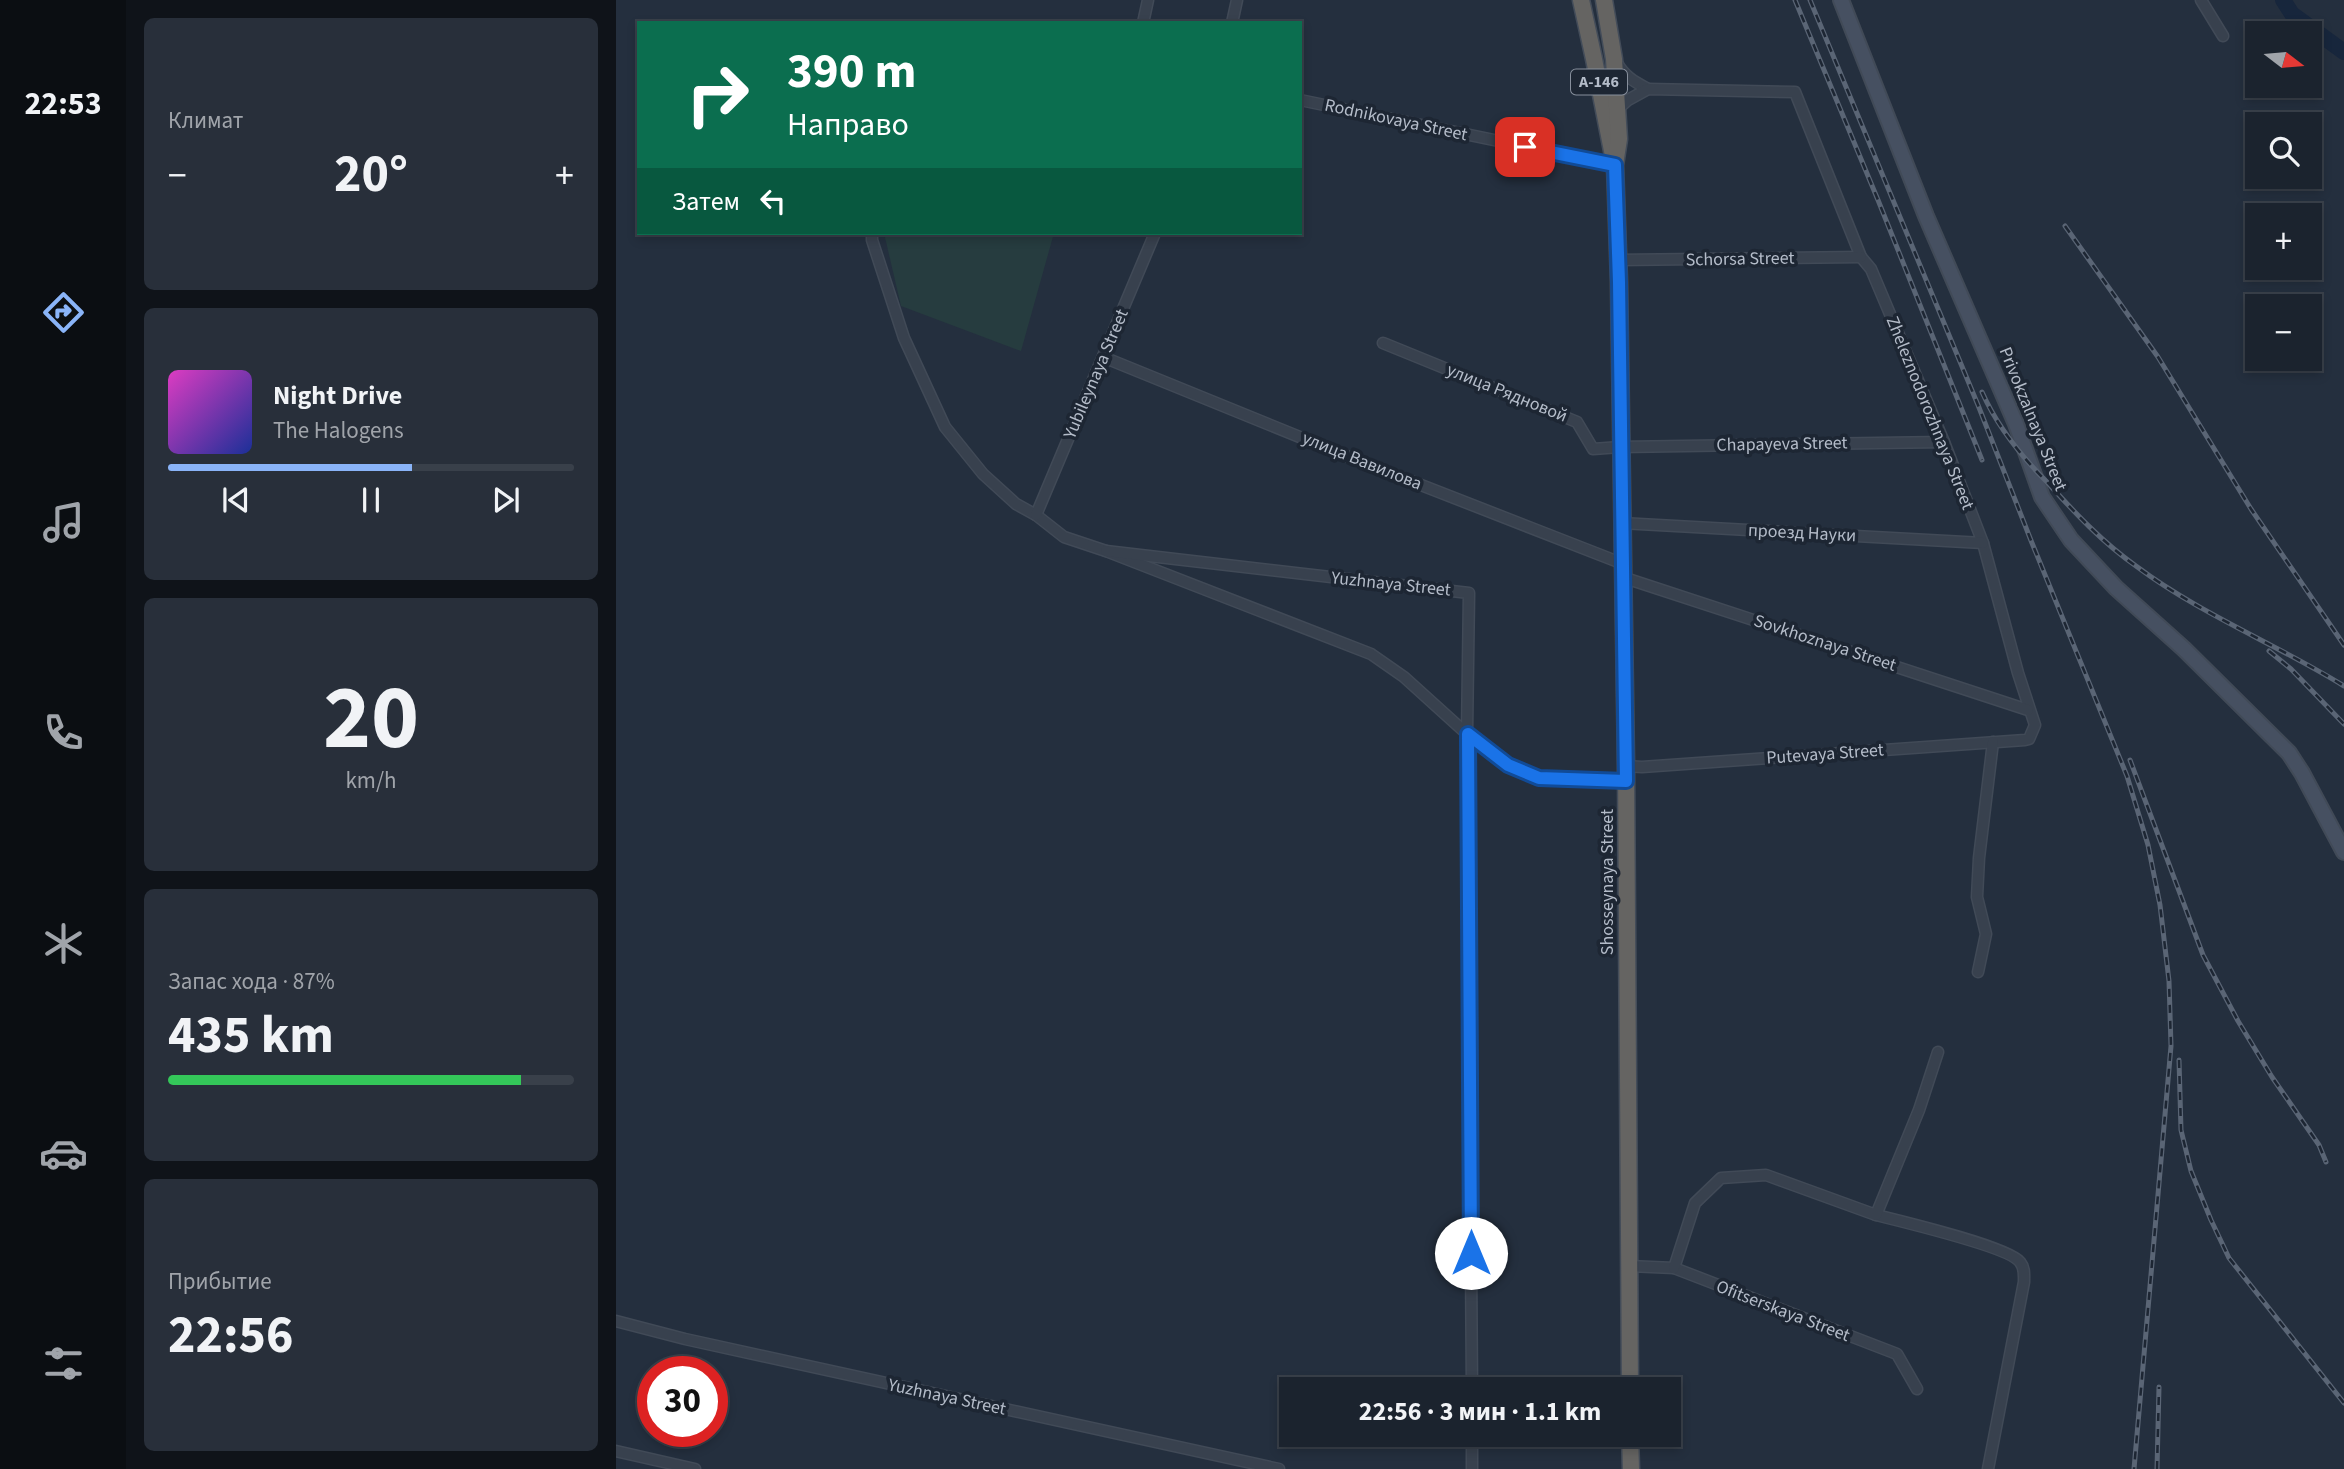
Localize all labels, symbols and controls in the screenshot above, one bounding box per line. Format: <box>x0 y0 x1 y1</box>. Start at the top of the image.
north arrow <box>2245 21 2322 98</box>
map controls <box>2245 21 2322 371</box>
text: 390 m <box>787 37 916 107</box>
icon: right <box>672 49 763 140</box>
road number: А-146 <box>1571 69 1627 94</box>
text: 22:53 <box>24 81 102 127</box>
street label: Rodnikovaya Street <box>1322 93 1470 147</box>
text: Направо <box>787 102 909 148</box>
text: Климат <box>168 104 243 137</box>
button: search <box>2245 112 2322 189</box>
pin <box>1495 117 1555 177</box>
icon: arrive <box>1506 128 1544 166</box>
text: 20° <box>334 138 408 212</box>
text: − <box>168 149 187 203</box>
text: + <box>555 149 574 203</box>
icon: left <box>754 182 792 220</box>
text: Затем <box>672 183 740 220</box>
button: + <box>2245 203 2322 280</box>
street label: Schorsa Street <box>1685 246 1795 272</box>
icon: directions <box>39 288 88 337</box>
button: − <box>2245 294 2322 371</box>
street label: Yubileynaya Street <box>1057 305 1135 444</box>
street label: Zheleznodorozhnaya Street <box>1880 312 1980 514</box>
street label: Privokzalnaya Street <box>1993 343 2073 495</box>
street label: улица Рядновой <box>1443 357 1571 429</box>
text: Night Drive <box>273 377 402 414</box>
text: The Halogens <box>273 414 404 447</box>
street label: улица Вавилова <box>1298 426 1426 496</box>
street label: Chapayeva Street <box>1716 430 1848 458</box>
icon: previous <box>217 481 255 519</box>
icon: pause <box>352 481 390 519</box>
icon: next <box>487 481 525 519</box>
icon: music <box>39 498 88 547</box>
street label: проезд Науки <box>1747 518 1857 548</box>
street label: Yuzhnaya Street <box>1329 565 1452 603</box>
street label: Sovkhoznaya Street <box>1751 608 1899 678</box>
text: 20 <box>323 654 419 783</box>
icon: phone <box>39 708 88 757</box>
street label: Putevaya Street <box>1765 737 1885 771</box>
text: km/h <box>345 764 397 797</box>
street label: Shosseynaya Street <box>1595 809 1620 955</box>
icon: climate <box>39 919 88 968</box>
text: Запас хода · 87% <box>168 965 335 998</box>
text: 435 km <box>168 999 334 1073</box>
icon: car <box>39 1129 88 1178</box>
position arrow <box>1434 1216 1508 1290</box>
text: Прибытие <box>168 1265 272 1298</box>
street label: Ofitserskaya Street <box>1713 1274 1853 1348</box>
text: 22:56 <box>168 1299 293 1373</box>
icon: filters <box>39 1339 88 1388</box>
speed limit sign: 30 <box>637 1356 728 1447</box>
street label: Yuzhnaya Street <box>885 1372 1008 1422</box>
text: 22:56 · 3 мин · 1.1 km <box>1359 1393 1601 1430</box>

